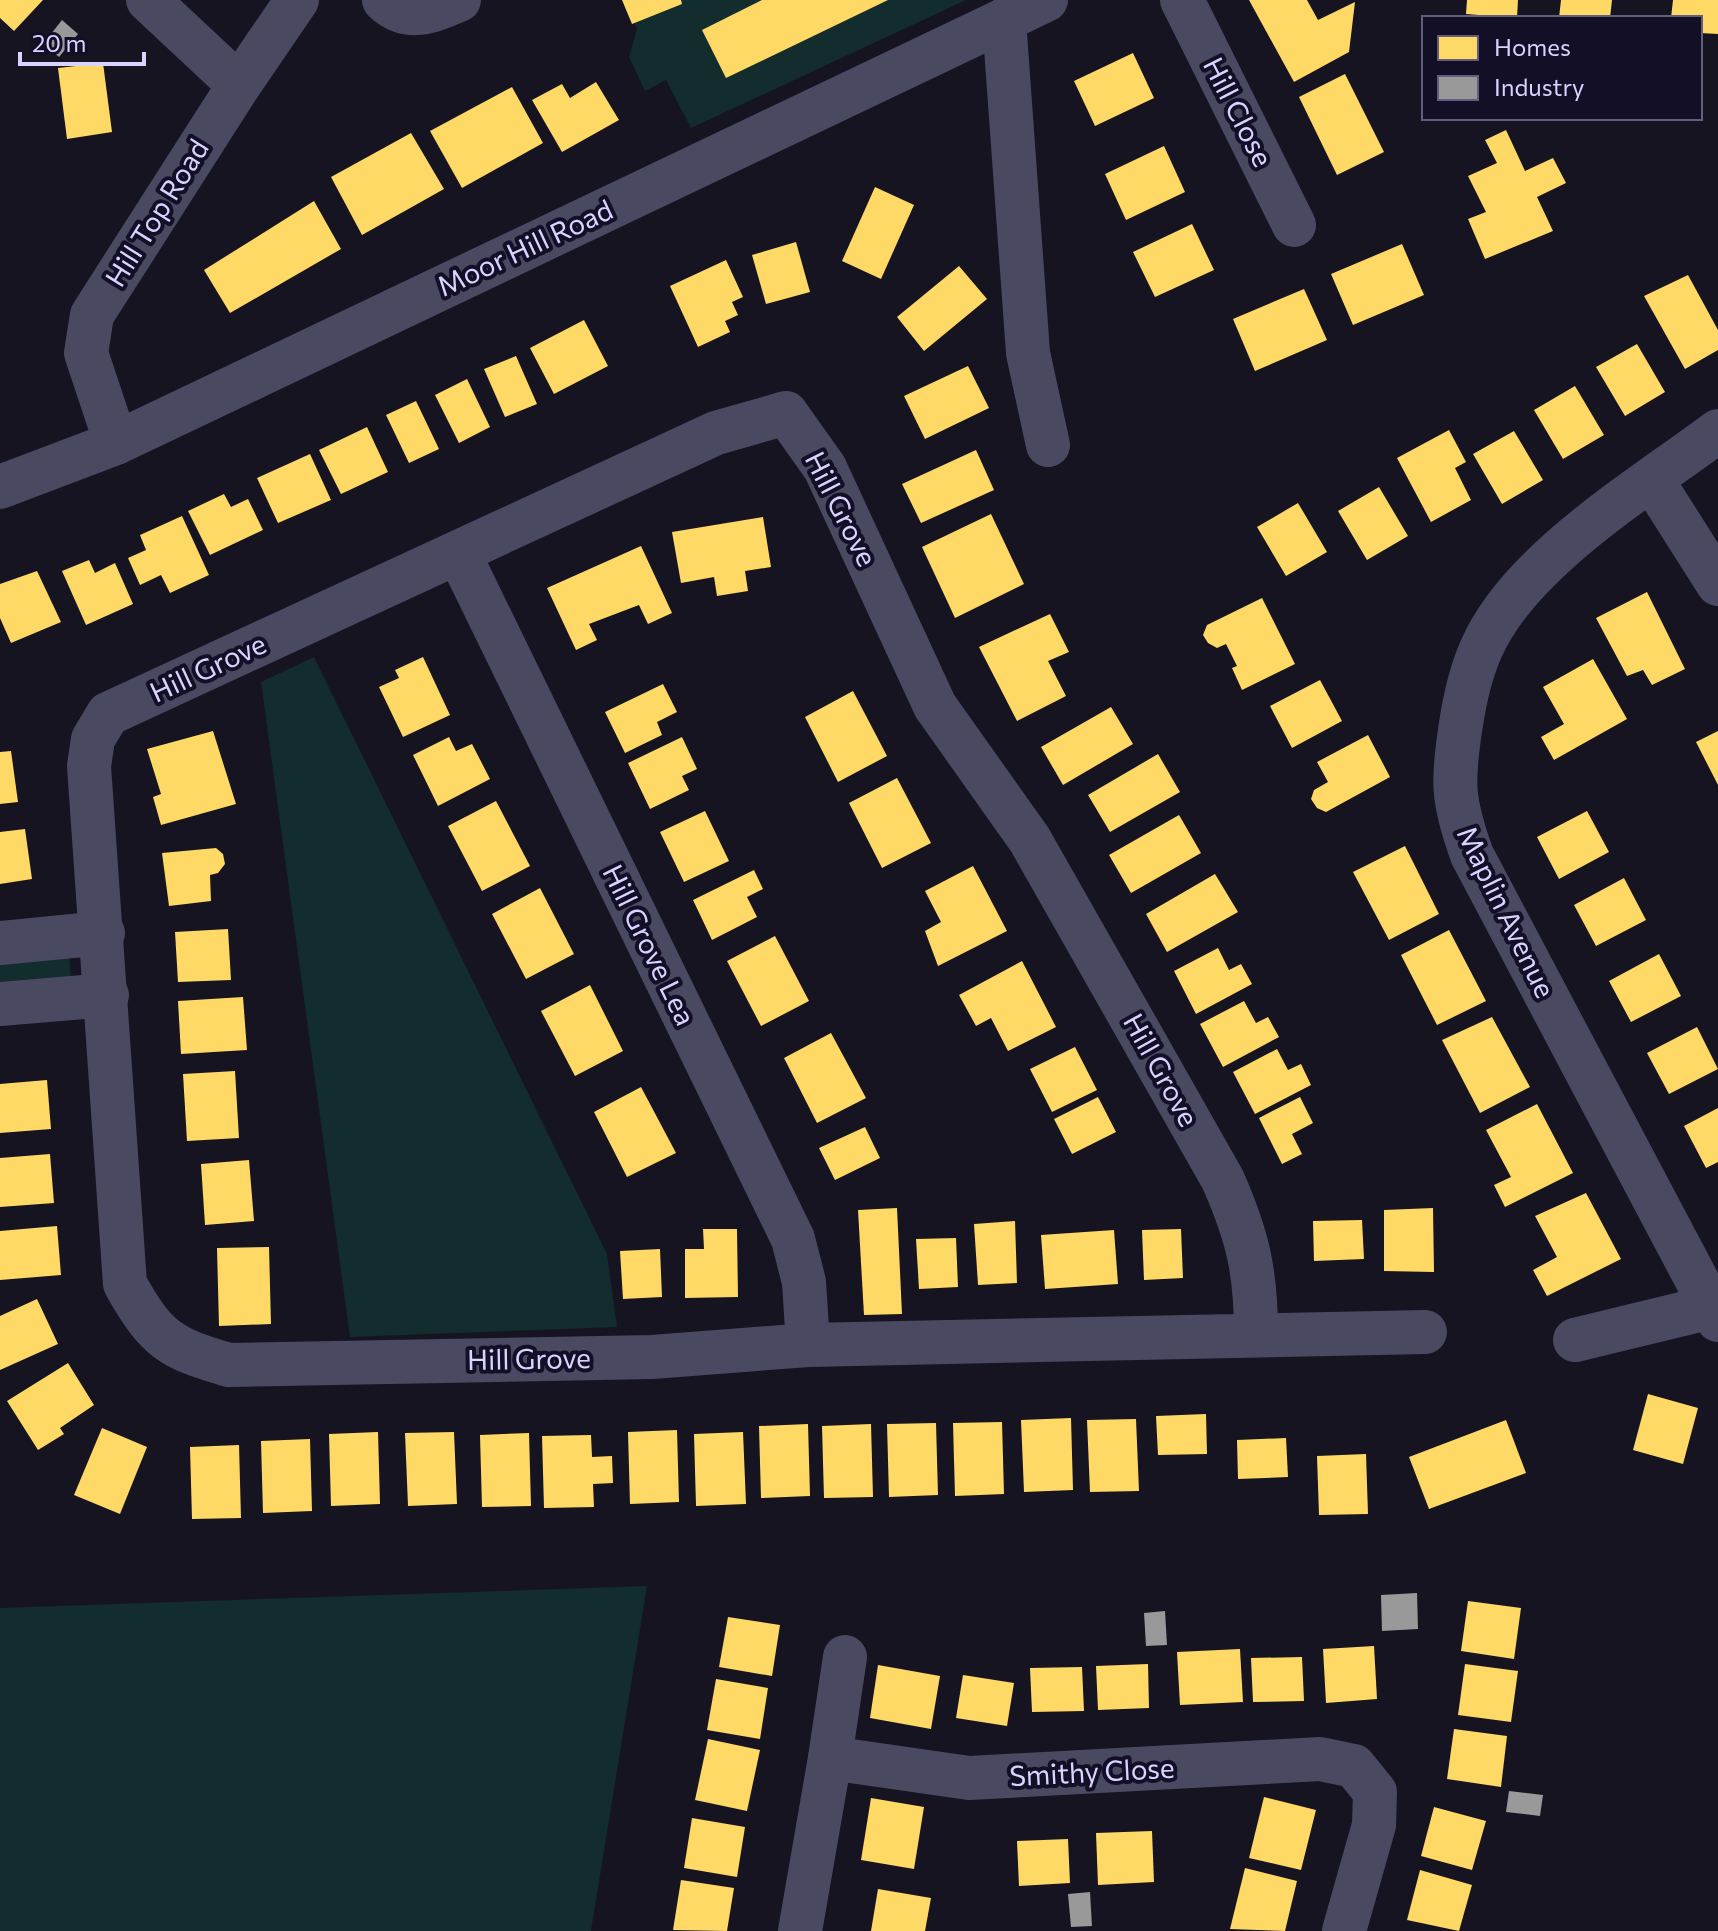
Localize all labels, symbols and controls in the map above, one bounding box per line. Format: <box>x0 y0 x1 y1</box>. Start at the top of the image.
scale bar <box>20 16 144 66</box>
legend <box>1422 16 1702 120</box>
text: 20 m <box>32 28 86 57</box>
text: Homes <box>1494 32 1571 61</box>
street label: Hill Close <box>1197 51 1281 172</box>
text: Industry <box>1494 72 1584 101</box>
street label: Hill Top Road <box>97 132 215 293</box>
street label: Moor Hill Road <box>431 192 618 303</box>
street label: Hill Grove <box>799 446 885 571</box>
street label: Hill Grove <box>144 626 271 709</box>
street label: Maplin Avenue <box>1451 820 1563 1003</box>
street label: Hill Grove Lea <box>596 859 703 1031</box>
street label: Hill Grove <box>1117 1007 1207 1132</box>
street label: Hill Grove <box>467 1340 591 1376</box>
street label: Smithy Close <box>1008 1750 1175 1792</box>

